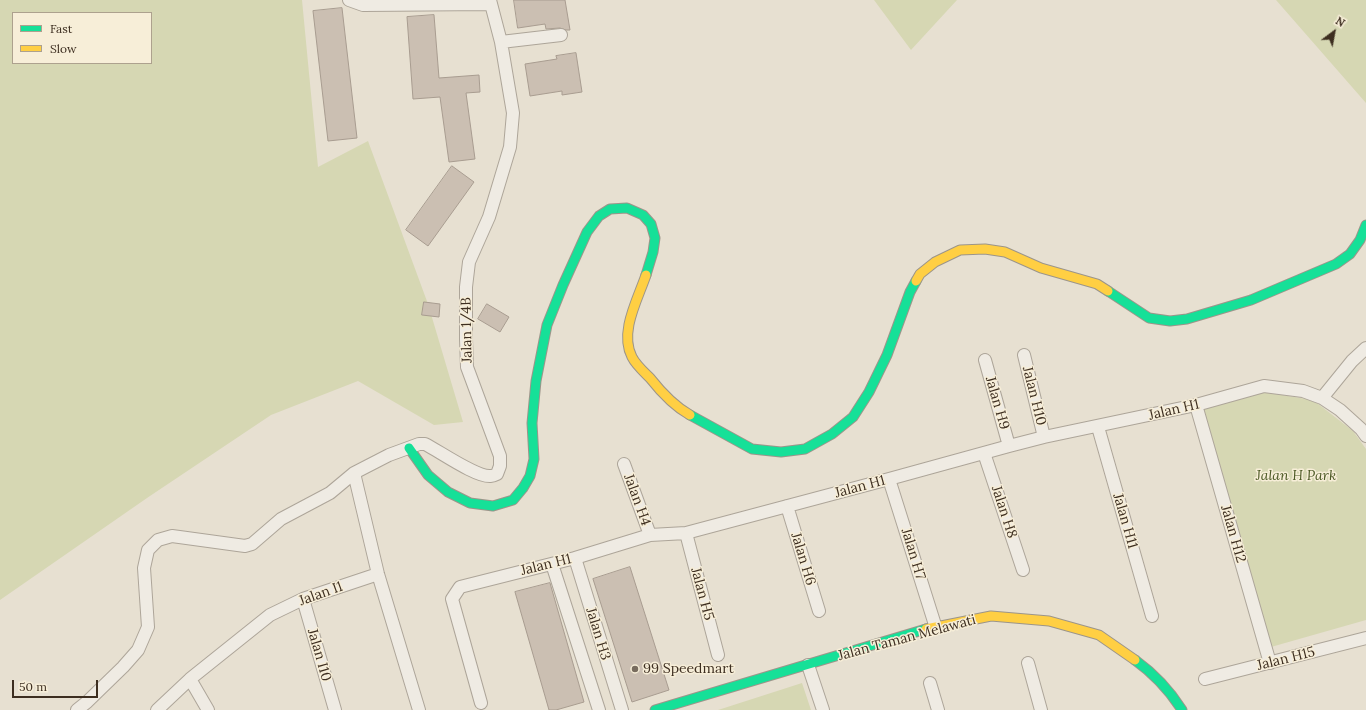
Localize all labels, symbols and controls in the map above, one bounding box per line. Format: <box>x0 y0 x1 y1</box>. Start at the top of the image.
legend <box>12 12 152 64</box>
north arrow <box>1314 12 1354 52</box>
text: N <box>1333 14 1348 30</box>
text: Fast <box>50 21 73 36</box>
text: Slow <box>50 41 77 56</box>
street label: Jalan 1/4B <box>458 297 476 363</box>
street label: Jalan H10 <box>1019 365 1049 427</box>
street label: Jalan H9 <box>981 375 1013 431</box>
street label: Jalan H1 <box>1147 396 1201 424</box>
park label: Jalan H Park <box>1256 468 1336 484</box>
street label: Jalan H4 <box>620 472 654 528</box>
street label: Jalan H1 <box>833 472 887 502</box>
street label: Jalan H8 <box>988 484 1020 540</box>
street label: Jalan H11 <box>1109 492 1141 550</box>
street label: Jalan H12 <box>1217 503 1249 565</box>
street label: Jalan H7 <box>897 526 929 582</box>
street label: Jalan H6 <box>787 531 819 587</box>
street label: Jalan H1 <box>519 551 573 579</box>
street label: Jalan H5 <box>687 566 717 622</box>
street label: Jalan I1 <box>297 578 345 610</box>
street label: Jalan H3 <box>582 606 614 662</box>
street label: Jalan Taman Melawati <box>836 612 978 664</box>
street label: Jalan I10 <box>303 627 335 683</box>
street label: Jalan H15 <box>1255 644 1317 674</box>
place label: 99 Speedmart <box>643 661 734 677</box>
marker: 99 Speedmart <box>630 664 640 674</box>
scale bar <box>14 672 100 698</box>
text: 50 m <box>19 679 47 694</box>

